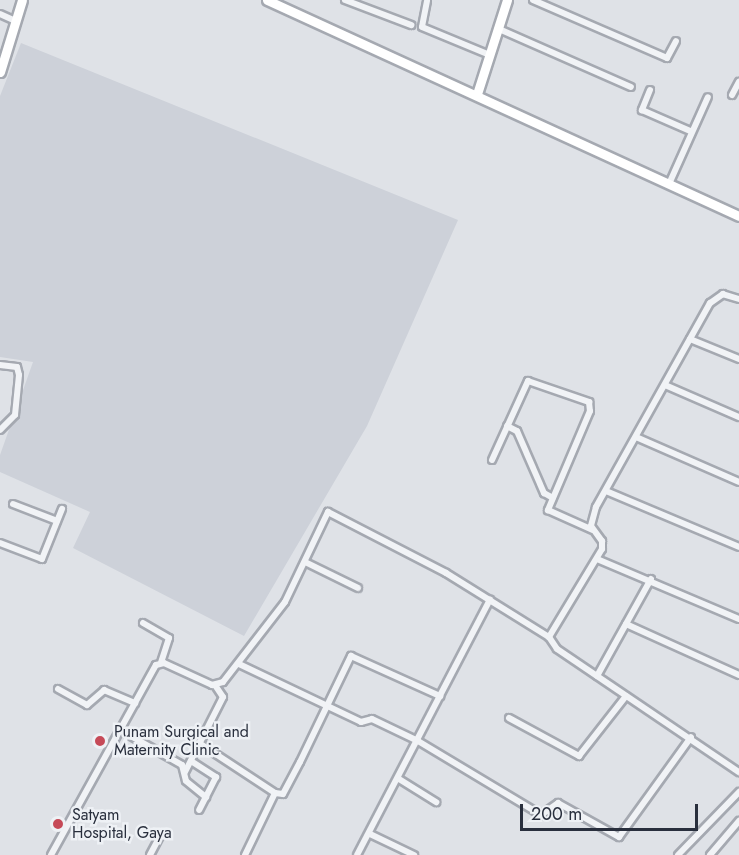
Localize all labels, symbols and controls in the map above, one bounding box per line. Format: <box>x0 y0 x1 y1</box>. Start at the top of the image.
place label: Punam Surgical and Maternity Clinic <box>114 722 249 760</box>
marker: Punam Surgical and Maternity Clinic <box>91 732 109 750</box>
scale bar <box>523 792 702 830</box>
text: 200 m <box>531 801 582 827</box>
place label: Satyam Hospital, Gaya <box>72 805 172 843</box>
marker: Satyam Hospital, Gaya <box>49 815 67 833</box>

